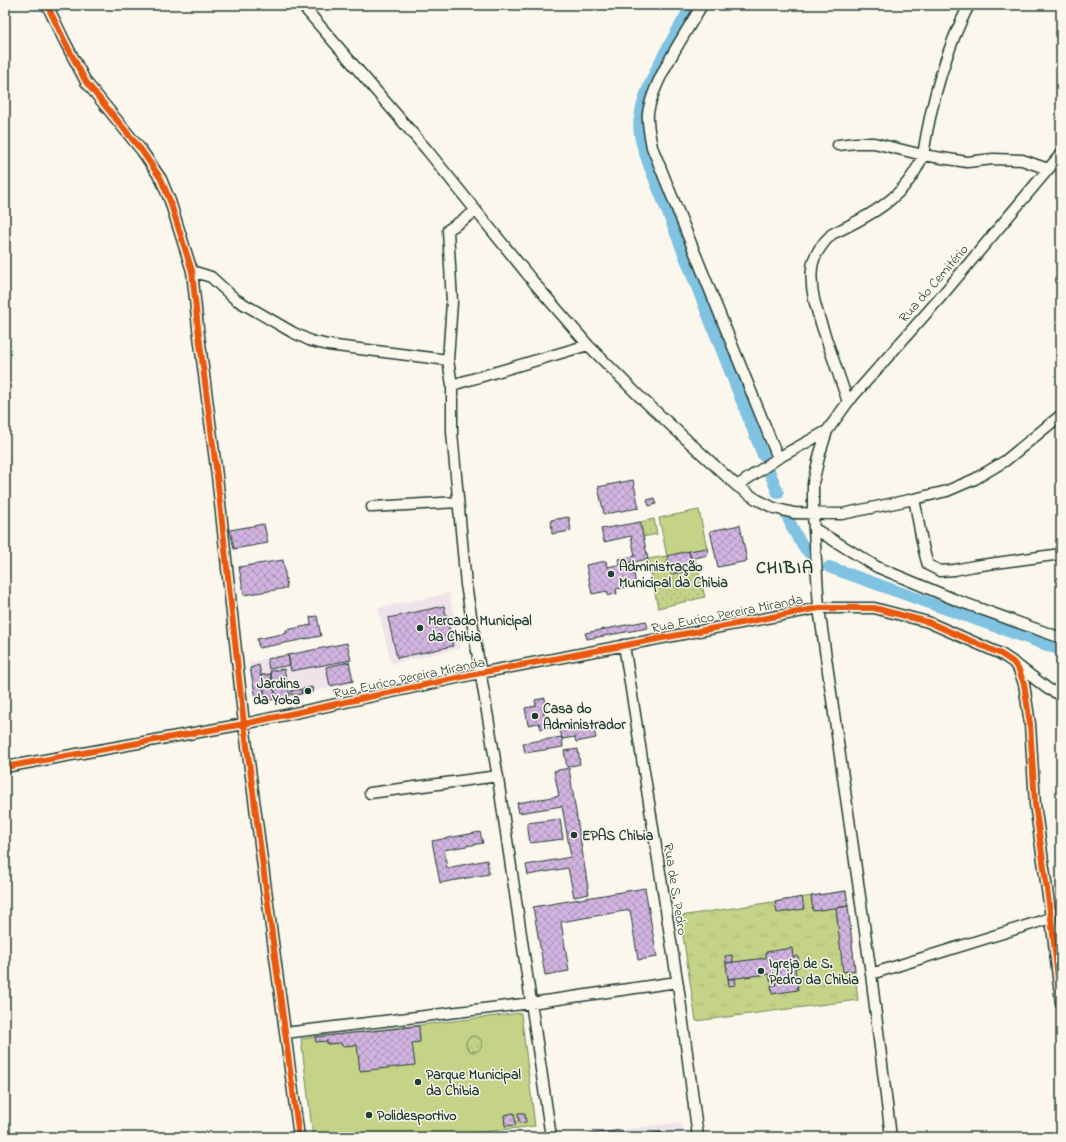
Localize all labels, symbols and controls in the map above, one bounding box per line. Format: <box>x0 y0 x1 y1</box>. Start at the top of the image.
street label: Rua do Cemitério <box>894 240 974 328</box>
district label: CHIBIA <box>756 556 814 582</box>
place label: Administração Municipal da Chibia <box>619 557 728 594</box>
marker: Administração Municipal da Chibia <box>606 569 616 579</box>
street label: Rua Eurico Pereira Miranda <box>649 589 805 640</box>
place label: Mercado Municipal da Chibia <box>428 611 532 648</box>
marker: Mercado Municipal da Chibia <box>415 623 425 633</box>
street label: Rua Eurico Pereira Miranda <box>332 652 487 705</box>
place label: Jardins da Yoba <box>253 674 300 711</box>
marker: Jardins da Yoba <box>303 686 313 696</box>
place label: Casa do Administrador <box>543 699 626 736</box>
marker: Casa do Administrador <box>530 711 540 721</box>
place label: EPAS Chibia <box>582 826 654 847</box>
marker: EPAS Chibia <box>569 830 579 840</box>
street label: Rua de S. Pedro <box>657 842 692 937</box>
place label: Igreja de S. Pedro da Chibia <box>769 954 859 991</box>
marker: Igreja de S. Pedro da Chibia <box>756 966 766 976</box>
place label: Parque Municipal da Chibia <box>426 1065 522 1102</box>
marker: Parque Municipal da Chibia <box>413 1077 423 1087</box>
place label: Polidesportivo <box>377 1106 456 1127</box>
marker: Polidesportivo <box>364 1110 374 1120</box>

